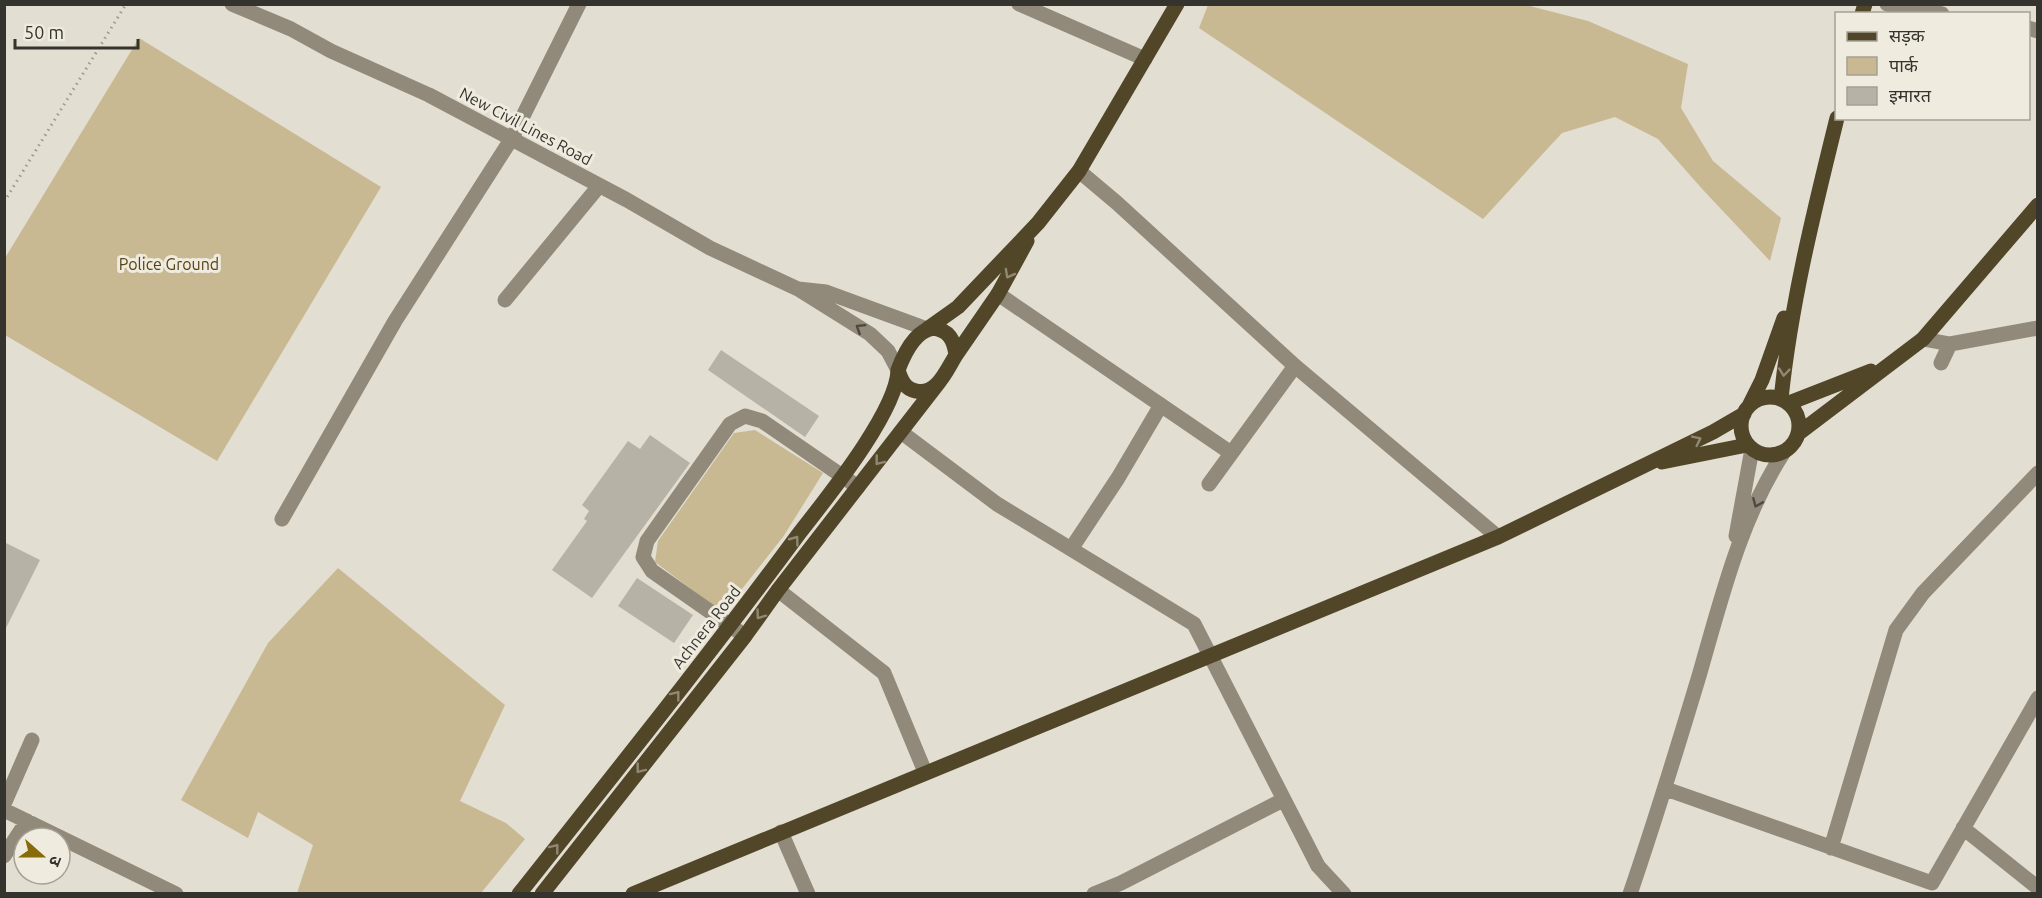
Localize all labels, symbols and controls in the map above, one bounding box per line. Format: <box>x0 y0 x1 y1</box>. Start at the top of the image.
scale bar <box>15 12 138 50</box>
legend <box>1835 12 2030 120</box>
text: 50 m <box>24 22 64 42</box>
text: सड़क <box>1889 25 1926 46</box>
text: पार्क <box>1889 55 1919 75</box>
street label: New Civil Lines Road <box>457 84 595 168</box>
text: इमारत <box>1889 85 1932 105</box>
park label: Police Ground <box>119 255 219 273</box>
one-way arrow <box>1005 268 1016 278</box>
one-way arrow <box>856 323 866 335</box>
one-way arrow <box>1778 367 1791 376</box>
one-way arrow <box>1690 436 1701 448</box>
one-way arrow <box>875 454 886 465</box>
one-way arrow <box>1752 497 1764 508</box>
one-way arrow <box>788 535 799 546</box>
street label: Achnera Road <box>668 582 744 672</box>
one-way arrow <box>756 609 767 620</box>
one-way arrow <box>669 690 680 701</box>
one-way arrow <box>636 762 647 773</box>
north arrow <box>12 826 72 886</box>
one-way arrow <box>548 843 559 854</box>
text: उ <box>46 854 66 870</box>

